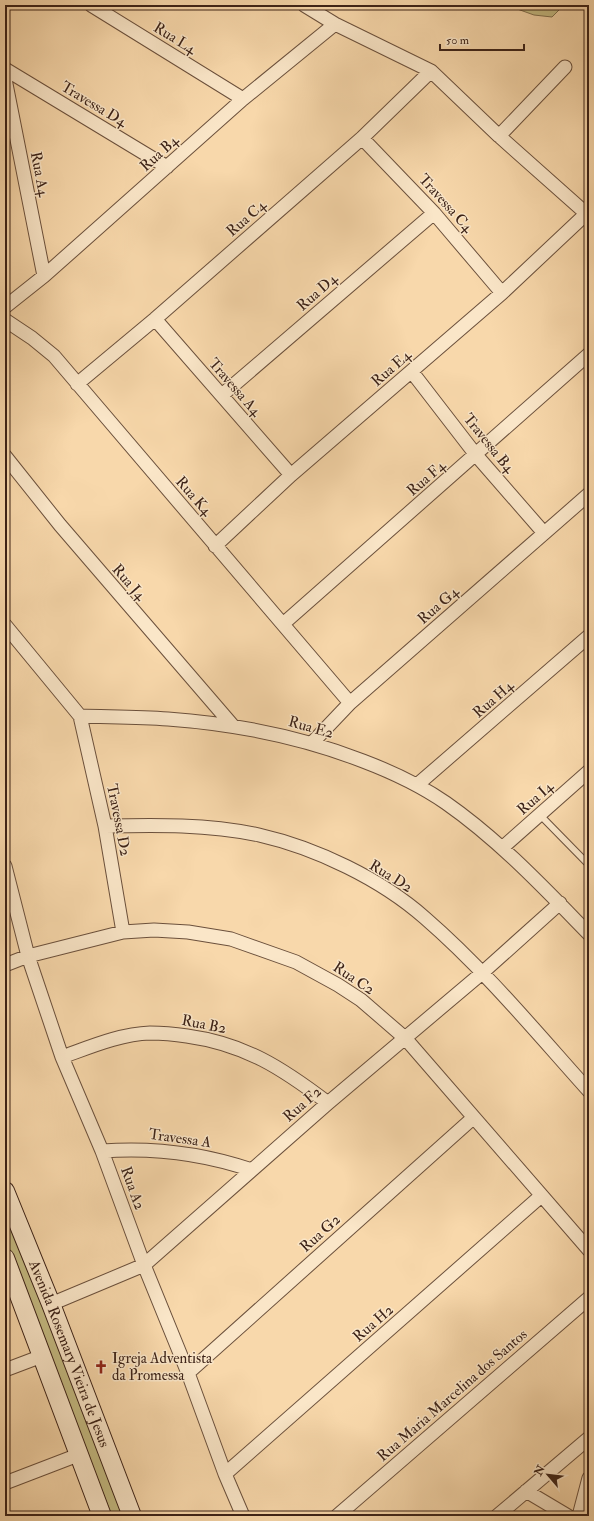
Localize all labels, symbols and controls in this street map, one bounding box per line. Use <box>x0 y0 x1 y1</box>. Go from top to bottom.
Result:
street label: Rua L4 <box>150 18 200 59</box>
scale bar <box>440 26 524 52</box>
text: 50 m <box>446 33 470 48</box>
street label: Travessa D4 <box>57 77 131 132</box>
street label: Rua B4 <box>136 130 183 176</box>
street label: Rua A4 <box>26 150 53 199</box>
street label: Travessa C4 <box>414 170 477 237</box>
street label: Rua C4 <box>222 195 271 241</box>
street label: Rua D4 <box>293 269 342 315</box>
street label: Rua E4 <box>368 345 416 391</box>
street label: Travessa A4 <box>204 354 266 421</box>
street label: Travessa B4 <box>459 410 519 478</box>
street label: Rua F4 <box>403 456 450 500</box>
street label: Rua K4 <box>171 473 217 521</box>
street label: Rua J4 <box>107 560 150 606</box>
street label: Rua G4 <box>414 582 463 628</box>
street label: Rua H4 <box>469 676 518 722</box>
street label: Rua E2 <box>286 712 336 743</box>
street label: Rua I4 <box>513 777 558 819</box>
street label: Travessa D2 <box>102 782 135 858</box>
street label: Rua D2 <box>366 856 416 897</box>
street label: Rua C2 <box>329 958 379 999</box>
street label: Rua B2 <box>180 1011 228 1038</box>
street label: Rua F2 <box>279 1082 326 1126</box>
street label: Travessa A <box>148 1125 213 1152</box>
street label: Rua A2 <box>116 1164 149 1213</box>
street label: Rua G2 <box>296 1210 345 1256</box>
street label: Avenida Rosemary Vieira de Jesus <box>24 1256 114 1450</box>
street label: Rua H2 <box>349 1300 398 1346</box>
street label: Rua Maria Marcelina dos Santos <box>373 1325 531 1466</box>
place label: Igreja Adventista da Promessa <box>112 1349 213 1385</box>
church icon: Igreja Adventista da Promessa <box>93 1359 109 1375</box>
north arrow <box>528 1455 568 1495</box>
text: N <box>531 1462 548 1479</box>

